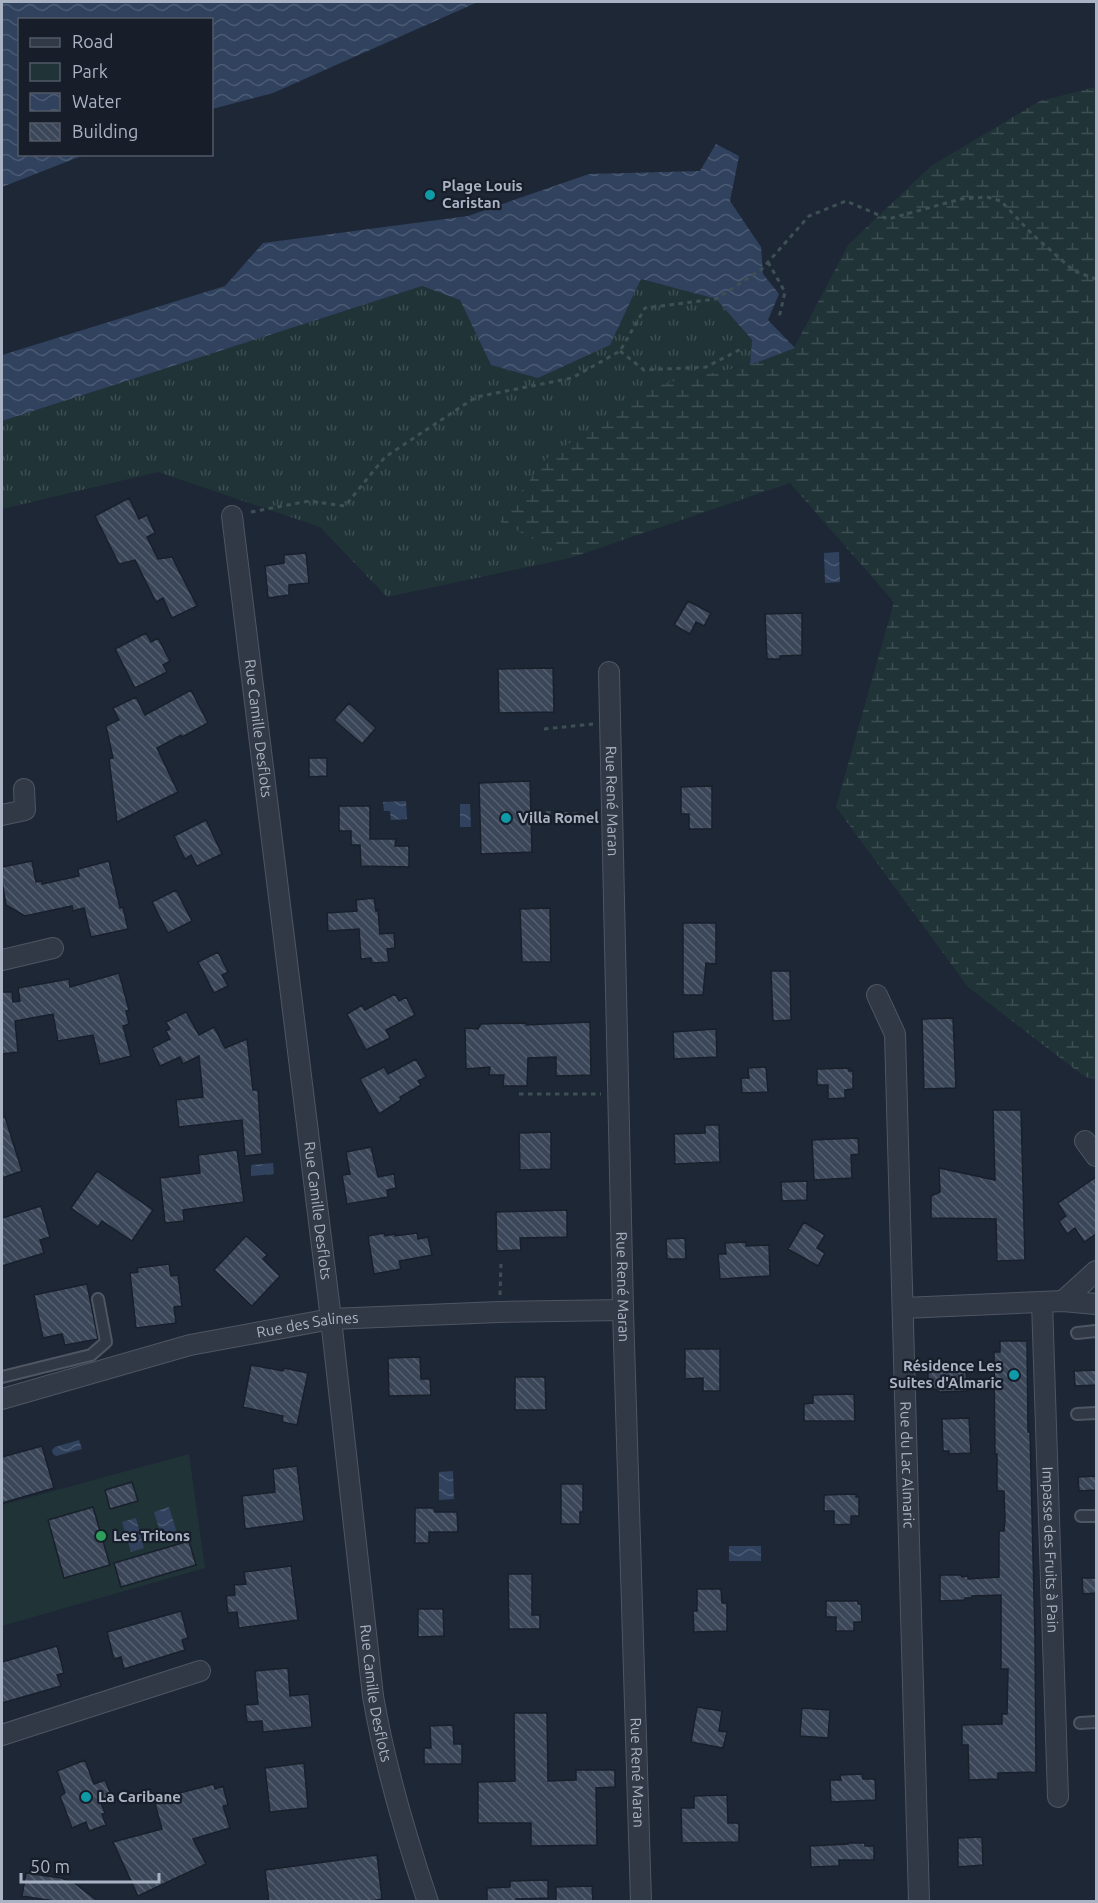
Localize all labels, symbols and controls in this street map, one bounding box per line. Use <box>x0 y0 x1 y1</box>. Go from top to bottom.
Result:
legend <box>18 18 213 156</box>
text: Road <box>72 31 114 51</box>
text: Park <box>72 61 108 81</box>
text: Water <box>72 91 122 111</box>
text: Building <box>72 121 138 141</box>
place label: Plage Louis Caristan <box>442 177 523 211</box>
marker: Plage Louis Caristan <box>423 188 437 202</box>
street label: Rue Camille Desflots <box>242 658 276 798</box>
street label: Rue René Maran <box>603 746 622 856</box>
place label: Villa Romel <box>518 809 599 826</box>
marker: Villa Romel <box>499 811 513 825</box>
street label: Rue Camille Desflots <box>301 1141 335 1281</box>
street label: Rue René Maran <box>613 1232 633 1342</box>
street label: Rue des Salines <box>255 1309 359 1341</box>
place label: Résidence Les Suites d'Almaric <box>889 1357 1002 1391</box>
marker: Résidence Les Suites d'Almaric <box>1007 1368 1021 1382</box>
street label: Rue du Lac Almaric <box>897 1401 918 1529</box>
street label: Impasse des Fruits à Pain <box>1039 1466 1062 1633</box>
place label: Les Tritons <box>113 1527 190 1544</box>
marker: Les Tritons <box>94 1529 108 1543</box>
street label: Rue Camille Desflots <box>357 1624 395 1764</box>
street label: Rue René Maran <box>627 1717 648 1828</box>
place label: La Caribane <box>98 1788 181 1805</box>
marker: La Caribane <box>79 1790 93 1804</box>
scale bar <box>21 1846 159 1884</box>
text: 50 m <box>30 1856 70 1876</box>

